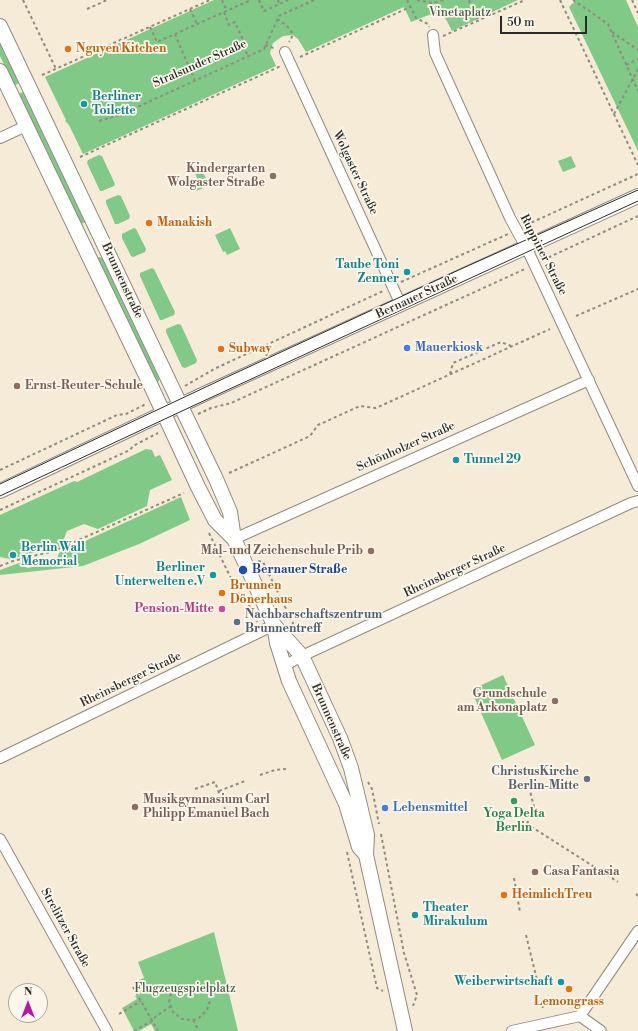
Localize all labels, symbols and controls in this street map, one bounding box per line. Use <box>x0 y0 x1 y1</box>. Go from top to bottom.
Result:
park label: Vinetaplatz <box>429 6 491 20</box>
scale bar <box>502 8 589 34</box>
text: 50 m <box>507 15 535 30</box>
street label: Stralsunder Straße <box>151 37 249 91</box>
place label: Nguyen Kitchen <box>76 42 166 56</box>
marker: Nguyen Kitchen <box>63 44 73 54</box>
place label: Berliner Toilette <box>92 90 141 118</box>
marker: Berliner Toilette <box>79 99 89 109</box>
street label: Wolgaster Straße <box>329 129 381 217</box>
place label: Kindergarten Wolgaster Straße <box>167 162 265 190</box>
marker: Kindergarten Wolgaster Straße <box>268 171 278 181</box>
street label: Ruppiner Straße <box>516 212 570 298</box>
place label: Manakish <box>157 216 212 230</box>
marker: Manakish <box>144 218 154 228</box>
street label: Brunnenstraße <box>98 241 146 321</box>
place label: Taube Toni Zenner <box>336 258 399 286</box>
marker: Taube Toni Zenner <box>402 267 412 277</box>
street label: Bernauer Straße <box>374 272 460 322</box>
place label: Mauerkiosk <box>415 341 483 355</box>
place label: Subway <box>229 342 272 356</box>
marker: Mauerkiosk <box>402 343 412 353</box>
marker: Subway <box>216 344 226 354</box>
place label: Ernst-Reuter-Schule <box>25 379 143 393</box>
marker: Ernst-Reuter-Schule <box>12 381 22 391</box>
street label: Schönholzer Straße <box>355 419 457 475</box>
place label: Tunnel 29 <box>464 453 521 467</box>
marker: Tunnel 29 <box>451 455 461 465</box>
place label: Berlin Wall Memorial <box>21 541 85 569</box>
street label: Rheinsberger Straße <box>402 541 508 601</box>
place label: Mal- und Zeichenschule Prib <box>201 544 363 558</box>
marker: Mal- und Zeichenschule Prib <box>366 546 376 556</box>
marker: Berlin Wall Memorial <box>8 550 18 560</box>
place label: Berliner Unterwelten e.V <box>115 561 205 589</box>
place label: Bernauer Straße <box>252 563 347 577</box>
marker: Bernauer Straße <box>237 564 249 576</box>
marker: Berliner Unterwelten e.V <box>208 570 218 580</box>
place label: Brunnen Dönerhaus <box>230 579 293 607</box>
marker: Brunnen Dönerhaus <box>217 588 227 598</box>
place label: Pension-Mitte <box>134 602 214 616</box>
marker: Pension-Mitte <box>217 604 227 614</box>
place label: Nachbarschaftszentrum Brunnentreff <box>245 608 382 636</box>
marker: Nachbarschaftszentrum Brunnentreff <box>232 617 242 627</box>
street label: Rheinsberger Straße <box>78 649 184 711</box>
street label: Brunnenstraße <box>308 682 354 762</box>
place label: Grundschule am Arkonaplatz <box>457 687 547 715</box>
marker: Grundschule am Arkonaplatz <box>550 696 560 706</box>
place label: ChristusKirche Berlin-Mitte <box>491 765 579 793</box>
marker: ChristusKirche Berlin-Mitte <box>582 774 592 784</box>
place label: Musikgymnasium Carl Philipp Emanuel Bach <box>143 793 270 821</box>
marker: Yoga Delta Berlin <box>509 796 519 806</box>
place label: Lebensmittel <box>393 801 468 815</box>
marker: Musikgymnasium Carl Philipp Emanuel Bach <box>130 802 140 812</box>
marker: Lebensmittel <box>380 803 390 813</box>
place label: Yoga Delta Berlin <box>483 807 545 835</box>
place label: Casa Fantasia <box>543 865 619 879</box>
marker: Casa Fantasia <box>530 867 540 877</box>
street label: Strelitzer Straße <box>37 886 93 970</box>
place label: HeimlichTreu <box>512 888 592 902</box>
marker: HeimlichTreu <box>499 890 509 900</box>
place label: Theater Mirakulum <box>423 901 488 929</box>
marker: Theater Mirakulum <box>410 910 420 920</box>
place label: Weiberwirtschaft <box>454 975 553 989</box>
marker: Weiberwirtschaft <box>556 977 566 987</box>
park label: Flugzeugspielplatz <box>134 982 236 996</box>
north arrow <box>8 983 48 1023</box>
marker: Lemongrass <box>564 984 574 994</box>
text: N <box>24 985 32 999</box>
place label: Lemongrass <box>534 995 604 1009</box>

